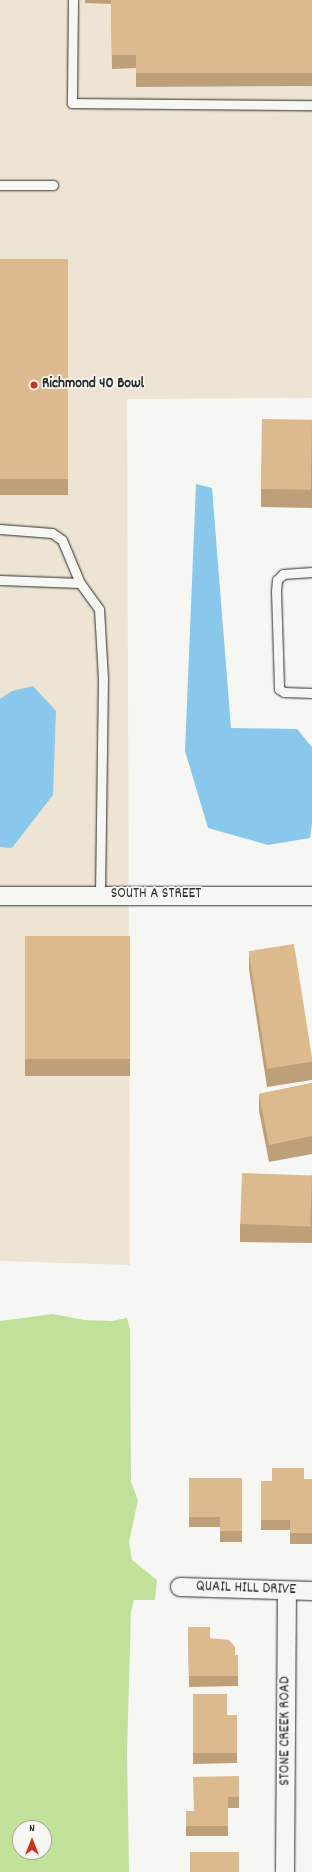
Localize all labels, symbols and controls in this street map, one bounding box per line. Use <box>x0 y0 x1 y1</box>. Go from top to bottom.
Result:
place label: Richmond 40 Bowl <box>42 376 144 394</box>
marker: Richmond 40 Bowl <box>29 380 39 390</box>
street label: SOUTH A STREET <box>111 886 201 904</box>
street label: QUAIL HILL DRIVE <box>196 1578 296 1600</box>
street label: STONE CREEK ROAD <box>277 1676 295 1786</box>
north arrow <box>12 1820 52 1860</box>
text: N <box>29 1821 35 1837</box>

